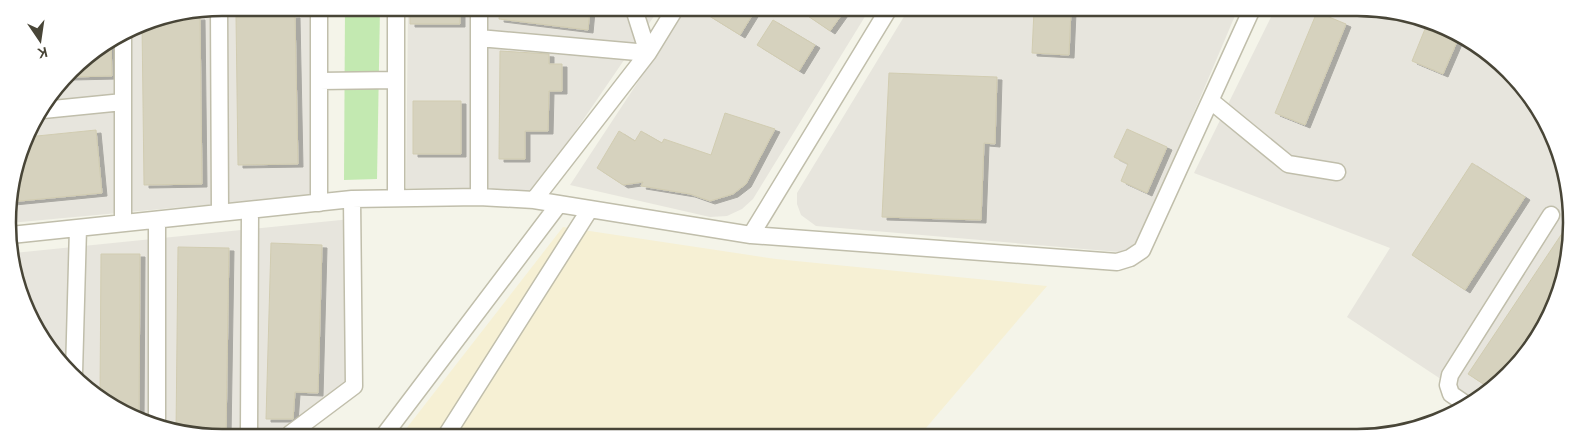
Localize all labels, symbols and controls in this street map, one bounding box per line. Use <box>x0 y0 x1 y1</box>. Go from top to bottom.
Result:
north arrow <box>15 15 65 65</box>
text: K <box>36 44 49 62</box>

